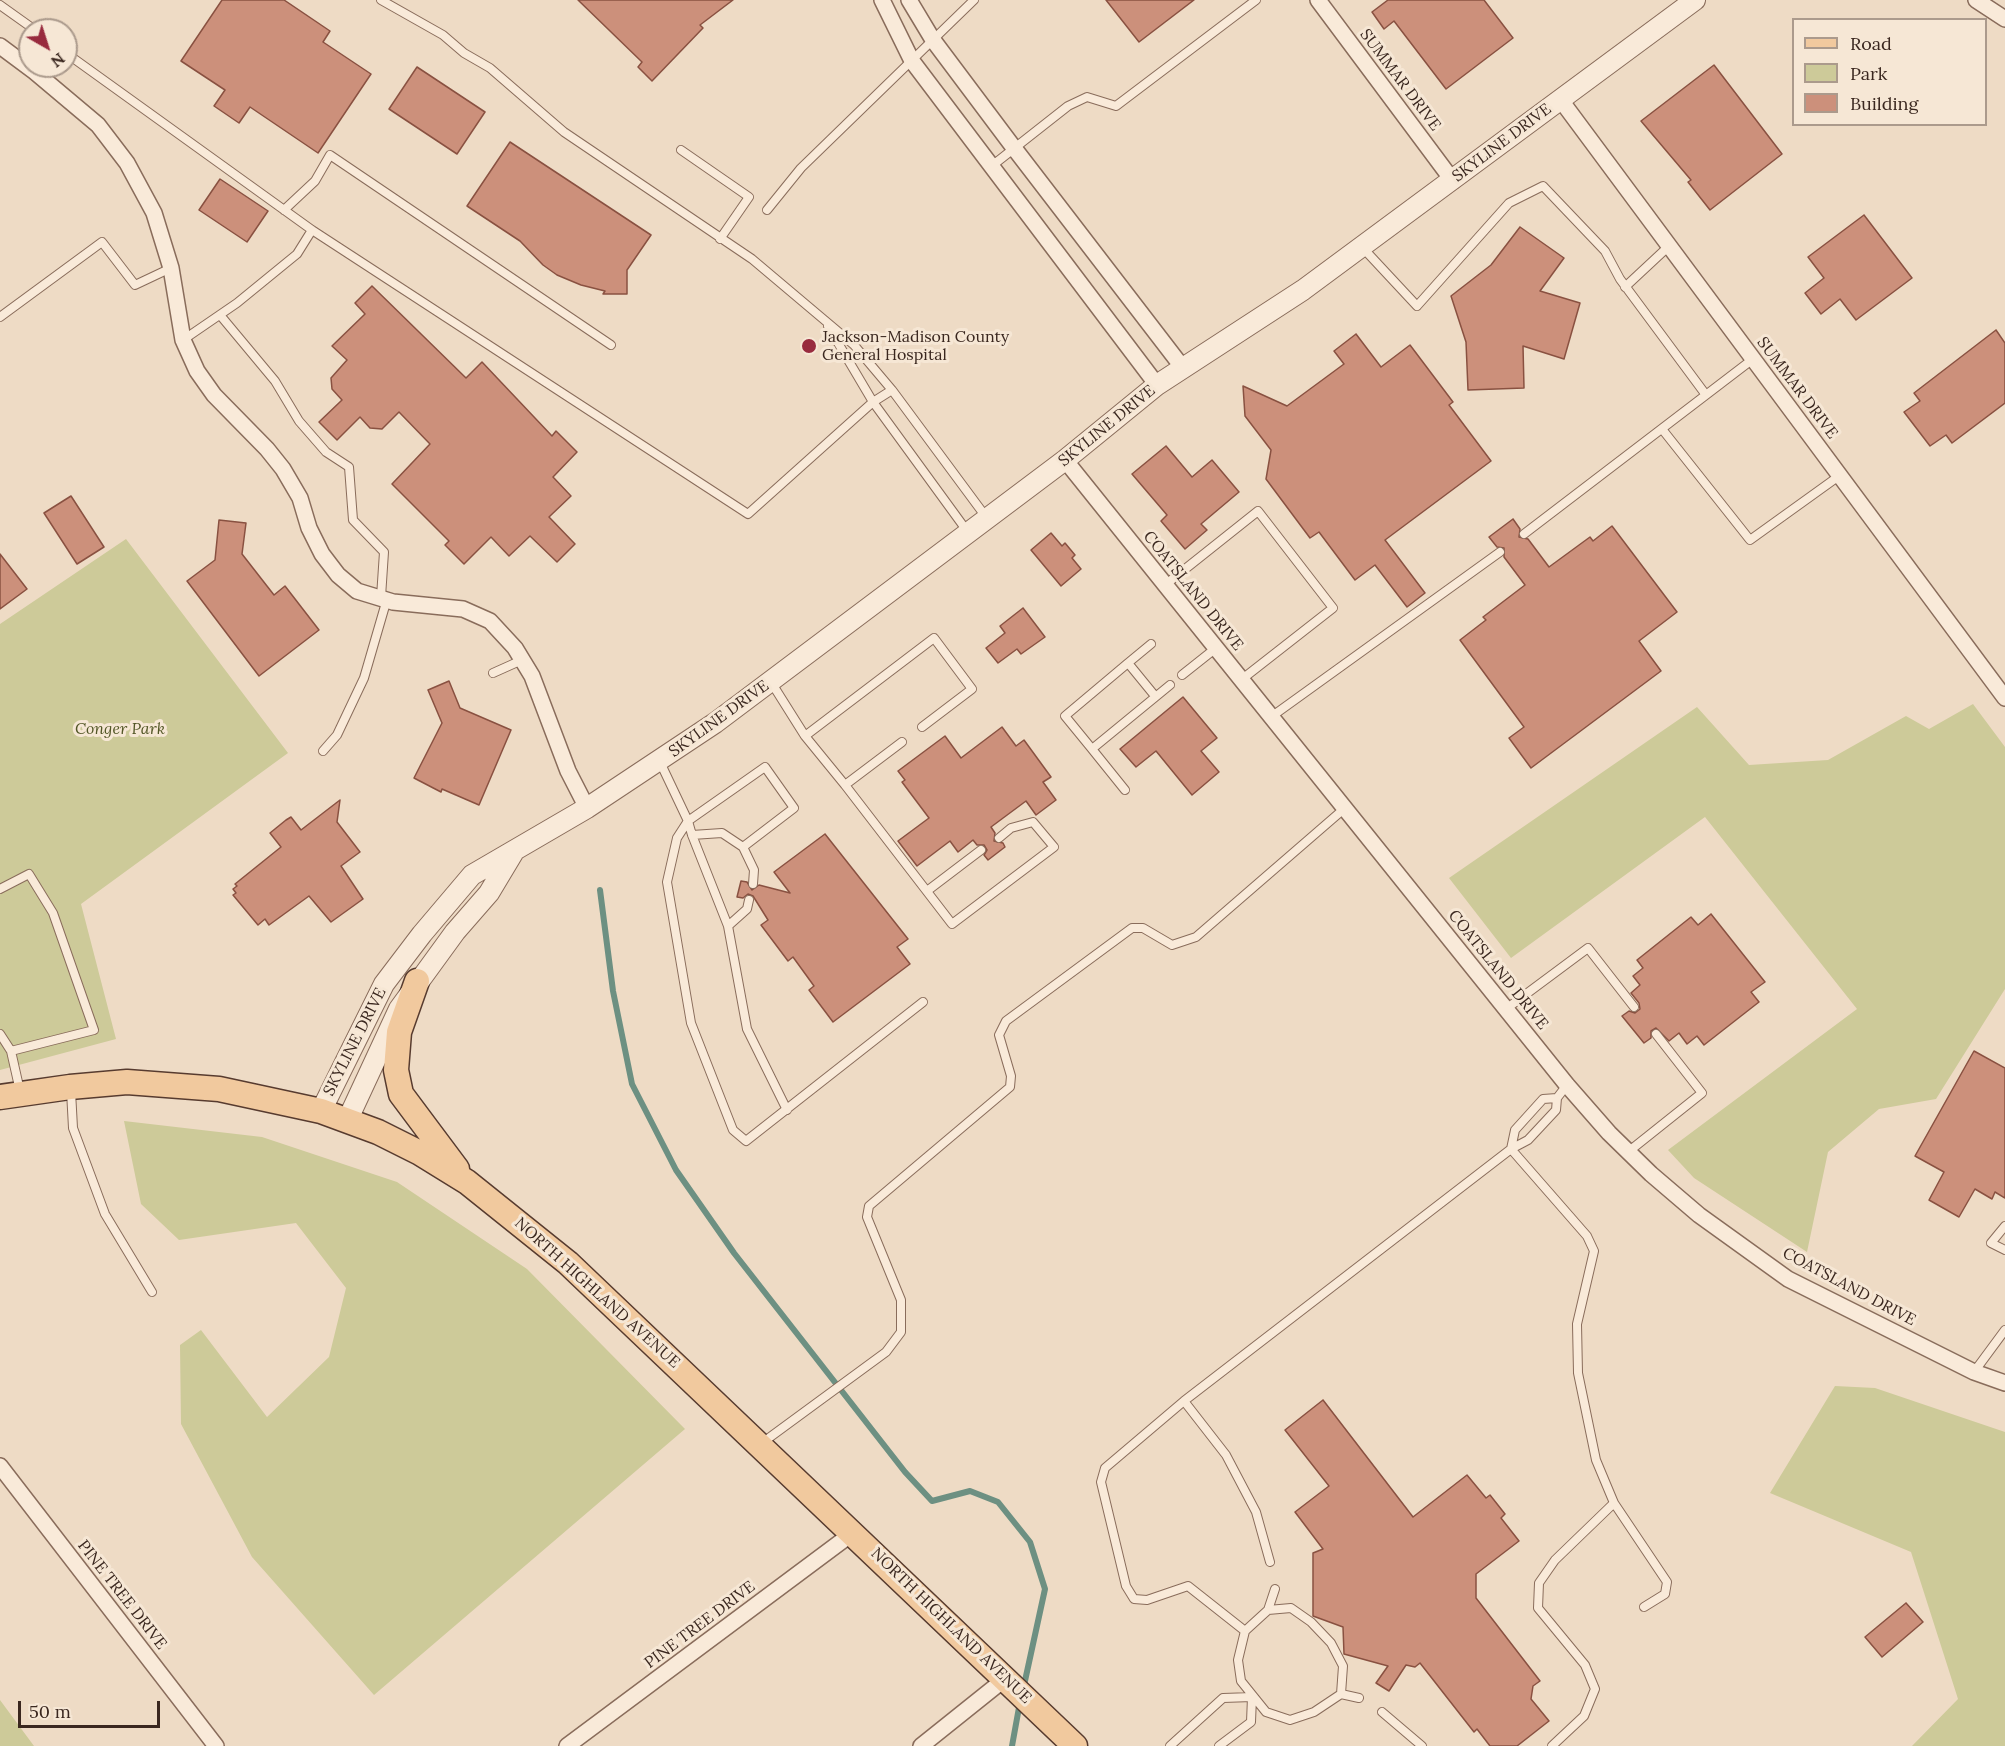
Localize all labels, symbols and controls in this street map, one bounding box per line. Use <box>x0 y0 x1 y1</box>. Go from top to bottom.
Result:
north arrow <box>18 18 78 78</box>
legend <box>1792 18 1987 126</box>
street label: SUMMAR DRIVE <box>1356 25 1444 135</box>
text: Road <box>1850 32 1892 55</box>
text: N <box>47 49 69 72</box>
text: Park <box>1850 62 1887 85</box>
text: Building <box>1850 92 1918 115</box>
street label: SKYLINE DRIVE <box>1449 100 1555 186</box>
place label: Jackson-Madison County General Hospital <box>822 327 1009 365</box>
street label: SUMMAR DRIVE <box>1753 333 1841 443</box>
marker: Jackson-Madison County General Hospital <box>800 337 818 355</box>
street label: SKYLINE DRIVE <box>1055 381 1159 471</box>
street label: COATSLAND DRIVE <box>1139 527 1247 655</box>
street label: SKYLINE DRIVE <box>665 676 773 762</box>
park label: Conger Park <box>75 719 165 739</box>
street label: COATSLAND DRIVE <box>1444 906 1552 1034</box>
street label: SKYLINE DRIVE <box>320 985 390 1099</box>
street label: NORTH HIGHLAND AVENUE <box>510 1214 684 1372</box>
street label: COATSLAND DRIVE <box>1779 1244 1919 1330</box>
street label: PINE TREE DRIVE <box>73 1537 171 1653</box>
street label: NORTH HIGHLAND AVENUE <box>867 1544 1035 1708</box>
street label: PINE TREE DRIVE <box>641 1577 759 1673</box>
scale bar <box>21 1689 164 1727</box>
text: 50 m <box>29 1700 71 1723</box>

